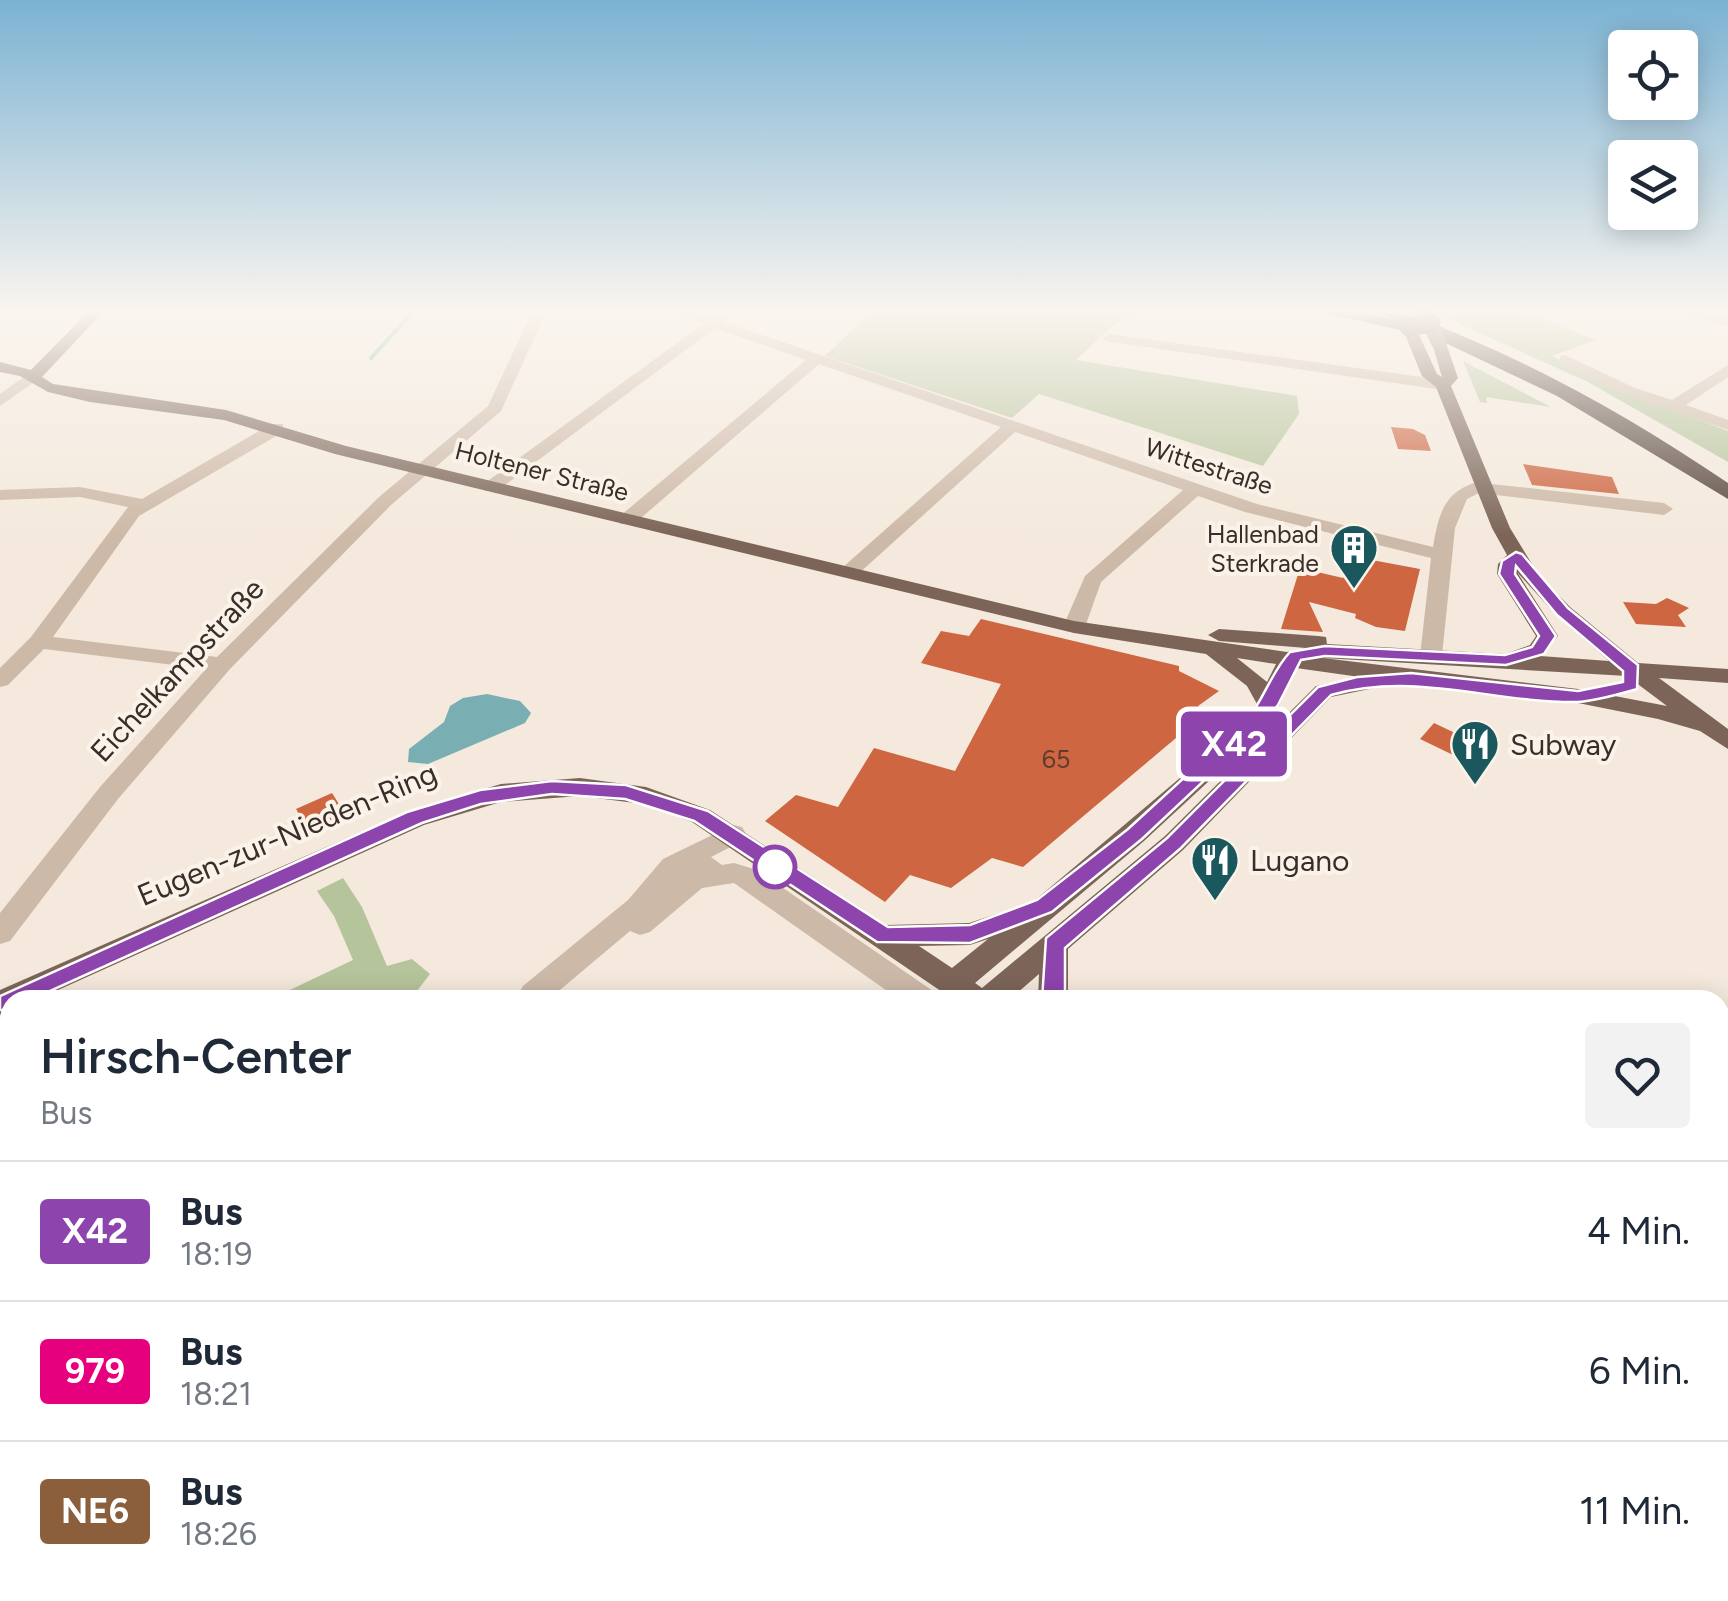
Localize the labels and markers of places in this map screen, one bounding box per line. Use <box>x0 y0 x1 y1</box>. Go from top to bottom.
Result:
place label: Hallenbad Sterkrade <box>1207 519 1319 578</box>
building icon: Hallenbad Sterkrade <box>1328 522 1380 590</box>
restaurant icon: Subway <box>1449 718 1501 786</box>
place label: Subway <box>1510 726 1617 763</box>
restaurant icon: Lugano <box>1189 834 1241 902</box>
place label: Lugano <box>1250 842 1349 879</box>
unlabelled marker <box>754 846 796 888</box>

